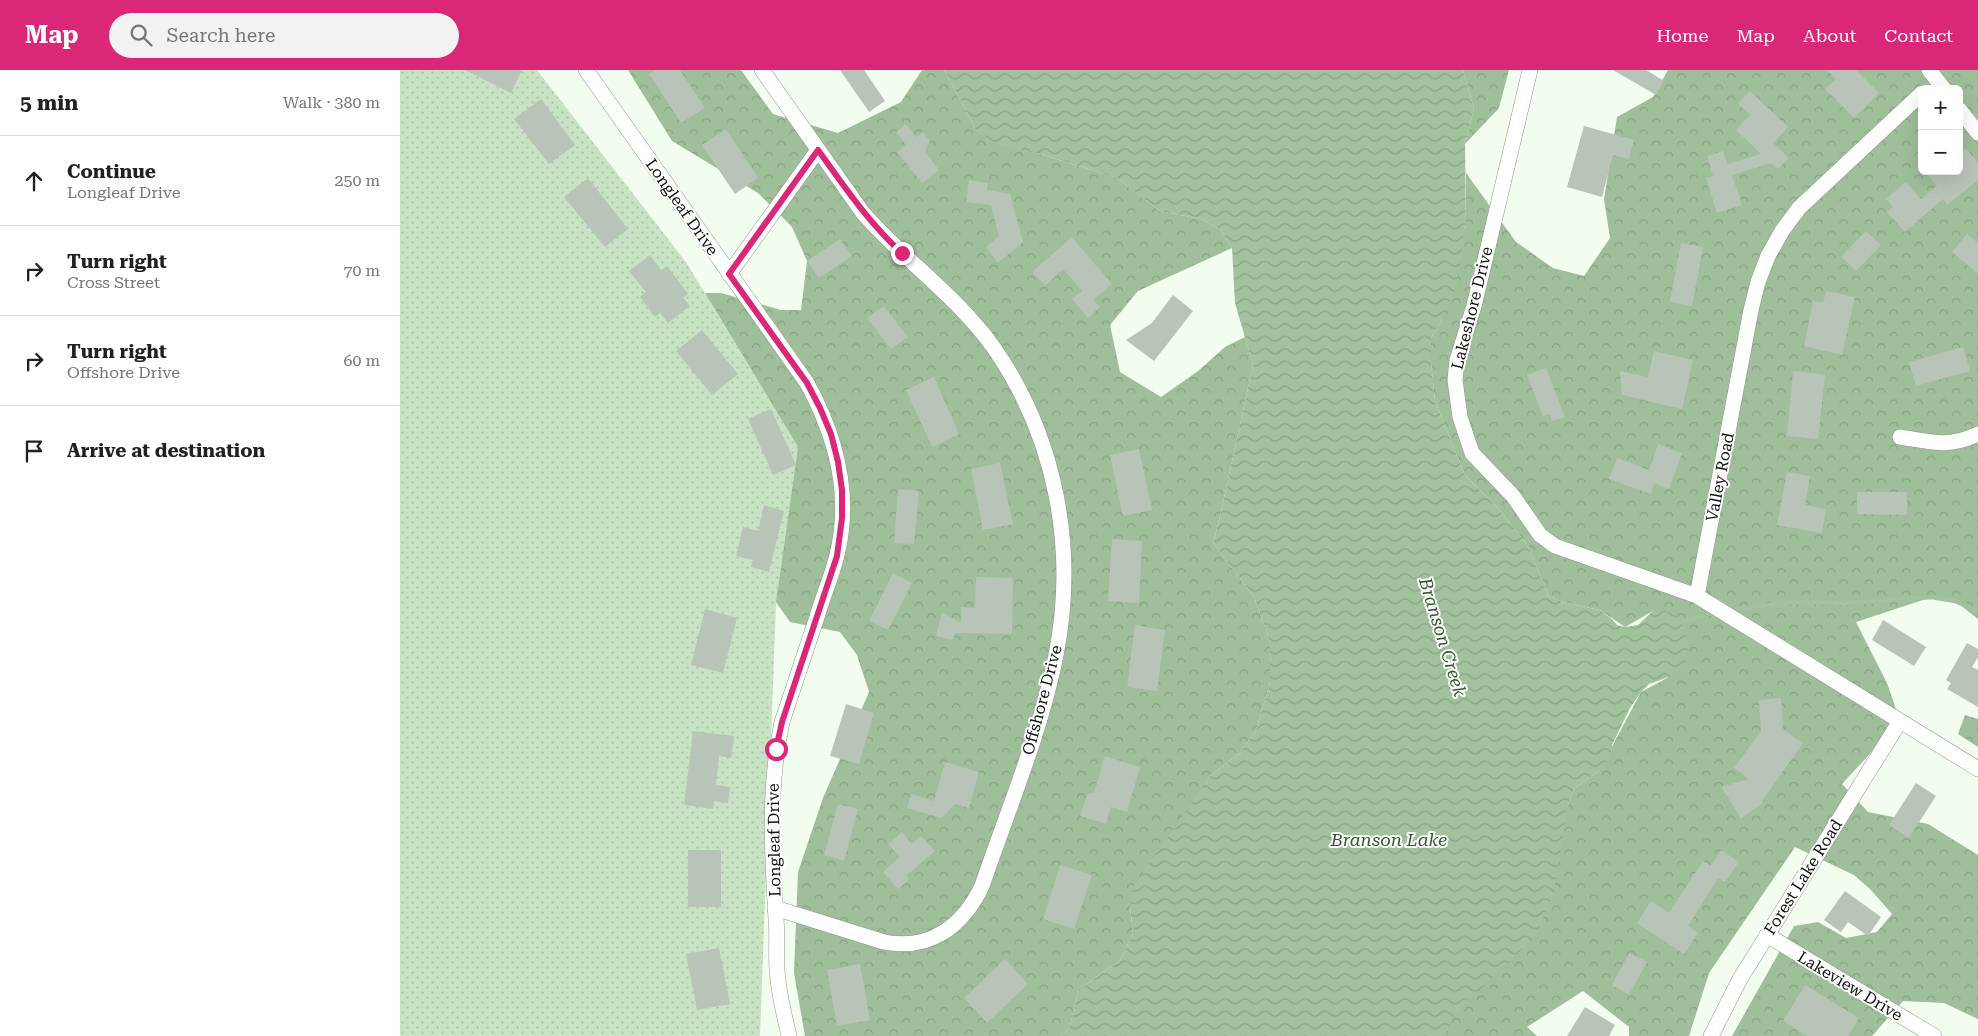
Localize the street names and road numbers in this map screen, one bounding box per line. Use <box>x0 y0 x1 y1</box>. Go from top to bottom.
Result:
street label: Longleaf Drive <box>642 155 722 259</box>
street label: Lakeshore Drive <box>1448 244 1497 371</box>
street label: Valley Road <box>1702 431 1738 523</box>
street label: Offshore Drive <box>1018 643 1066 757</box>
street label: Longleaf Drive <box>764 783 784 897</box>
street label: Forest Lake Road <box>1760 816 1846 938</box>
street label: Lakeview Drive <box>1794 947 1906 1025</box>

